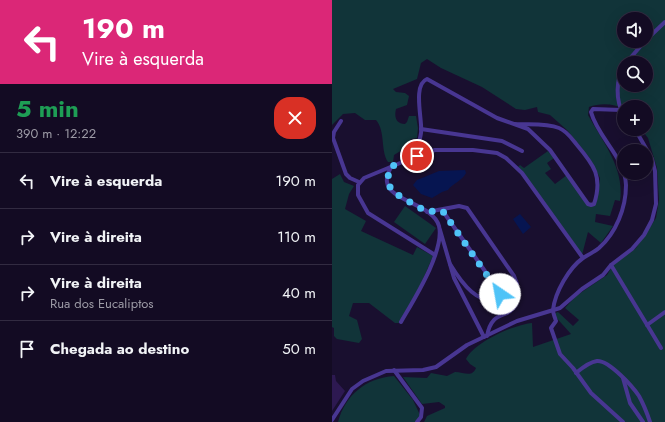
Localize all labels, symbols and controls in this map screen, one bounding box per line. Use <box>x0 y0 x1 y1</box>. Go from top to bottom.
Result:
text: 190 m <box>82 8 165 49</box>
map controls <box>617 12 653 180</box>
button: sound <box>617 12 653 48</box>
icon: left <box>16 16 68 68</box>
text: Vire à esquerda <box>82 46 204 72</box>
button: search <box>617 56 653 92</box>
text: 5 min <box>16 91 79 126</box>
button: close <box>274 97 316 139</box>
button: + <box>617 100 653 136</box>
text: 390 m · 12:22 <box>16 124 96 143</box>
pin <box>400 139 434 173</box>
button: − <box>617 144 653 180</box>
icon: arrive <box>406 145 428 167</box>
icon: left <box>16 170 38 192</box>
text: Vire à esquerda <box>50 170 162 192</box>
text: 190 m <box>275 170 316 192</box>
icon: right <box>16 226 38 248</box>
text: Vire à direita <box>50 226 142 248</box>
text: 110 m <box>277 226 316 248</box>
text: Vire à direita <box>50 272 142 294</box>
position arrow <box>479 273 521 315</box>
icon: right <box>16 282 38 304</box>
text: 40 m <box>282 282 316 304</box>
text: Rua dos Eucaliptos <box>50 294 154 313</box>
icon: arrive <box>16 338 38 360</box>
text: Chegada ao destino <box>50 338 189 360</box>
text: 50 m <box>282 338 316 360</box>

